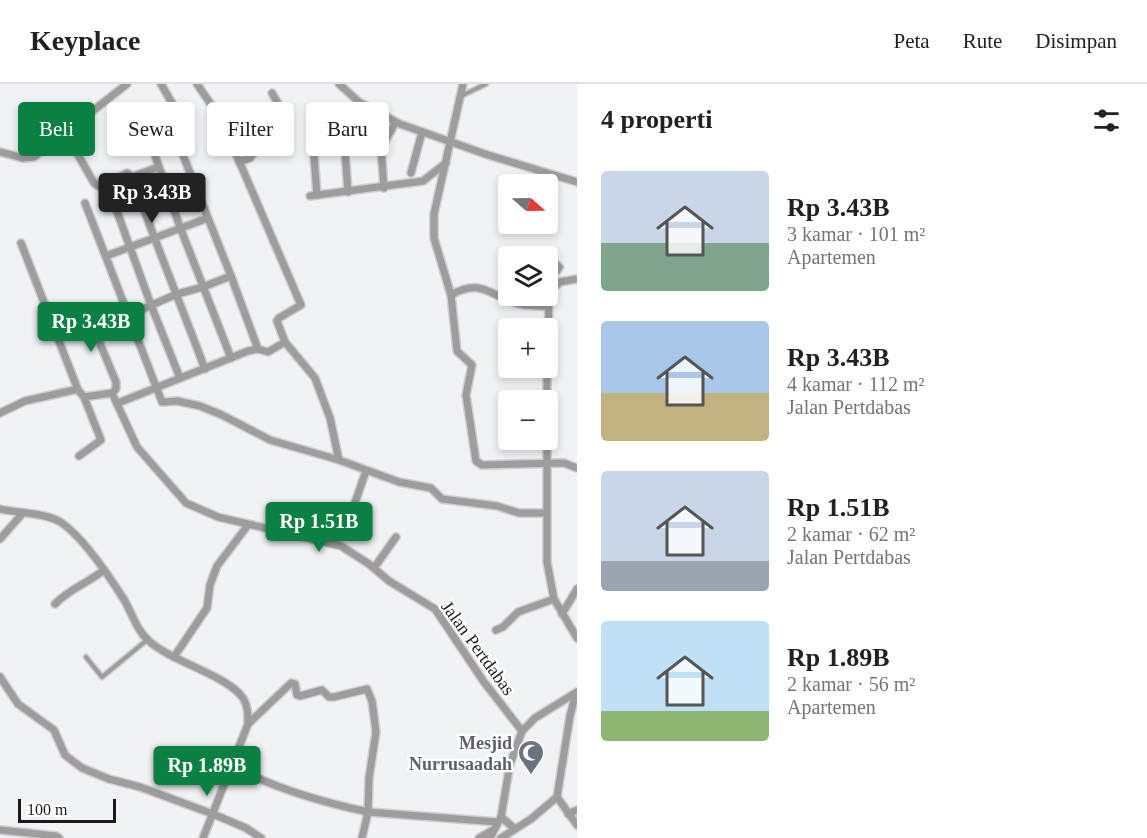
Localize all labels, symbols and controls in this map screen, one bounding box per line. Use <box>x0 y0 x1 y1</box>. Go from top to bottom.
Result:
text: Keyplace <box>30 25 140 56</box>
text: Peta <box>894 29 930 53</box>
text: Rute <box>963 29 1002 53</box>
text: Disimpan <box>1035 29 1117 53</box>
chip: Beli <box>18 102 95 156</box>
chip: Sewa <box>107 102 195 156</box>
chip: Filter <box>207 102 294 156</box>
chip: Baru <box>306 102 389 156</box>
icon: filters <box>1090 104 1123 137</box>
text: 4 properti <box>601 105 712 134</box>
pin: Rp 3.43B <box>90 173 214 224</box>
north arrow <box>498 174 558 234</box>
map controls <box>498 174 558 450</box>
text: Rp 3.43B <box>113 181 191 203</box>
text: Rp 3.43B <box>787 193 890 222</box>
icon: home <box>649 195 721 267</box>
text: 3 kamar · 101 m² <box>787 223 925 245</box>
button: layers <box>498 246 558 306</box>
text: Apartemen <box>787 246 876 268</box>
pin: Rp 3.43B <box>29 302 153 353</box>
text: Rp 3.43B <box>52 310 130 332</box>
button: + <box>498 318 558 378</box>
text: Rp 3.43B <box>787 343 890 372</box>
icon: home <box>649 345 721 417</box>
text: 4 kamar · 112 m² <box>787 373 924 395</box>
button: − <box>498 390 558 450</box>
text: Jalan Pertdabas <box>787 396 911 418</box>
text: Rp 1.51B <box>787 493 890 522</box>
icon: home <box>649 495 721 567</box>
pin: Rp 1.51B <box>257 502 381 553</box>
text: Rp 1.51B <box>280 510 358 532</box>
text: 2 kamar · 62 m² <box>787 523 915 545</box>
text: Jalan Pertdabas <box>787 546 911 568</box>
street label: Jalan Pertdabas <box>437 597 519 699</box>
text: Rp 1.89B <box>787 643 890 672</box>
icon: home <box>649 645 721 717</box>
text: 2 kamar · 56 m² <box>787 673 915 695</box>
text: Apartemen <box>787 696 876 718</box>
place label: Mesjid Nurrusaadah <box>409 733 512 774</box>
mosque icon: Mesjid Nurrusaadah <box>516 738 546 776</box>
pin: Rp 1.89B <box>145 746 269 797</box>
text: Rp 1.89B <box>168 754 246 776</box>
scale bar <box>18 796 116 824</box>
text: 100 m <box>27 801 67 818</box>

